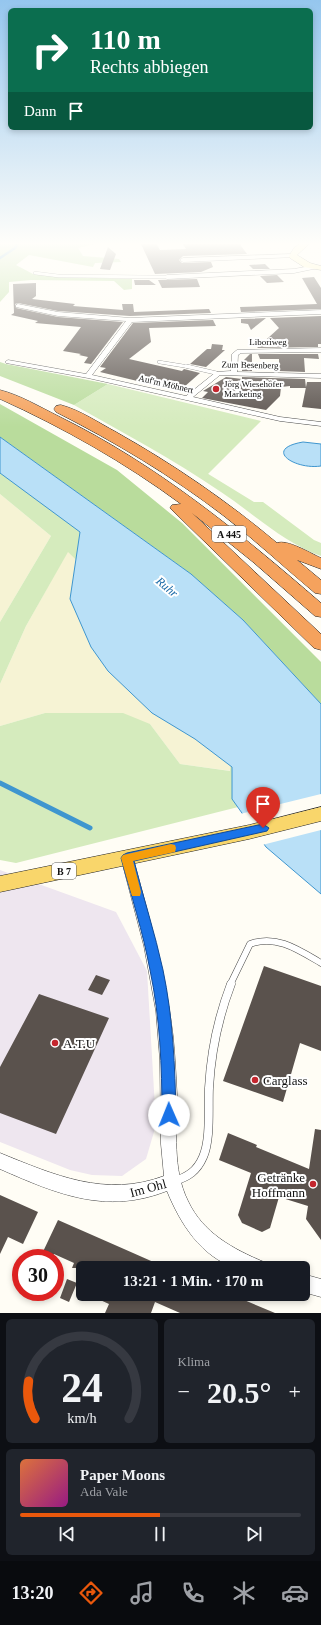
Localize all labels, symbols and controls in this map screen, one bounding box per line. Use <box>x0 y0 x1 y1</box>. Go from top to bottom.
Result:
icon: right <box>24 24 76 76</box>
text: 110 m <box>90 24 161 55</box>
text: Rechts abbiegen <box>90 57 208 77</box>
icon: arrive <box>65 100 87 122</box>
text: Dann <box>24 103 57 119</box>
street label: Liboriweg <box>249 337 287 347</box>
street label: Zum Besenberg <box>221 360 279 371</box>
street label: Auf'm Möhnert <box>138 373 195 395</box>
place label: Jörg Wiesehöfer Marketing <box>224 379 283 399</box>
marker: Jörg Wiesehöfer Marketing <box>211 384 221 394</box>
road number: A 445 <box>212 526 246 542</box>
water label: Ruhr <box>153 573 181 600</box>
pin <box>246 787 280 828</box>
icon: arrive <box>252 793 274 815</box>
road number: B 7 <box>52 863 76 879</box>
place label: A.T.U <box>63 1036 96 1051</box>
marker: A.T.U <box>50 1038 60 1048</box>
place label: Carglass <box>263 1073 308 1088</box>
marker: Carglass <box>250 1075 260 1085</box>
position arrow <box>148 1094 190 1136</box>
place label: Getränke Hoffmann <box>252 1170 305 1200</box>
street label: Im Ohl <box>128 1176 168 1200</box>
marker: Getränke Hoffmann <box>308 1179 318 1189</box>
speed limit sign: 30 <box>12 1249 64 1301</box>
text: 13:21 · 1 Min. · 170 m <box>123 1273 263 1289</box>
text: Klima <box>178 1354 210 1369</box>
text: 24 <box>61 1365 103 1411</box>
text: 20.5° <box>207 1376 272 1409</box>
text: − <box>178 1379 190 1404</box>
text: + <box>289 1379 301 1404</box>
text: km/h <box>67 1410 96 1426</box>
text: Paper Moons <box>80 1467 165 1483</box>
text: Ada Vale <box>80 1484 128 1499</box>
icon: previous <box>56 1523 78 1545</box>
icon: pause <box>149 1523 171 1545</box>
icon: next <box>243 1523 265 1545</box>
icon: directions <box>77 1579 105 1607</box>
icon: music <box>128 1579 156 1607</box>
icon: phone <box>179 1579 207 1607</box>
icon: climate <box>230 1579 258 1607</box>
icon: car <box>281 1579 309 1607</box>
text: 13:20 <box>12 1583 54 1603</box>

